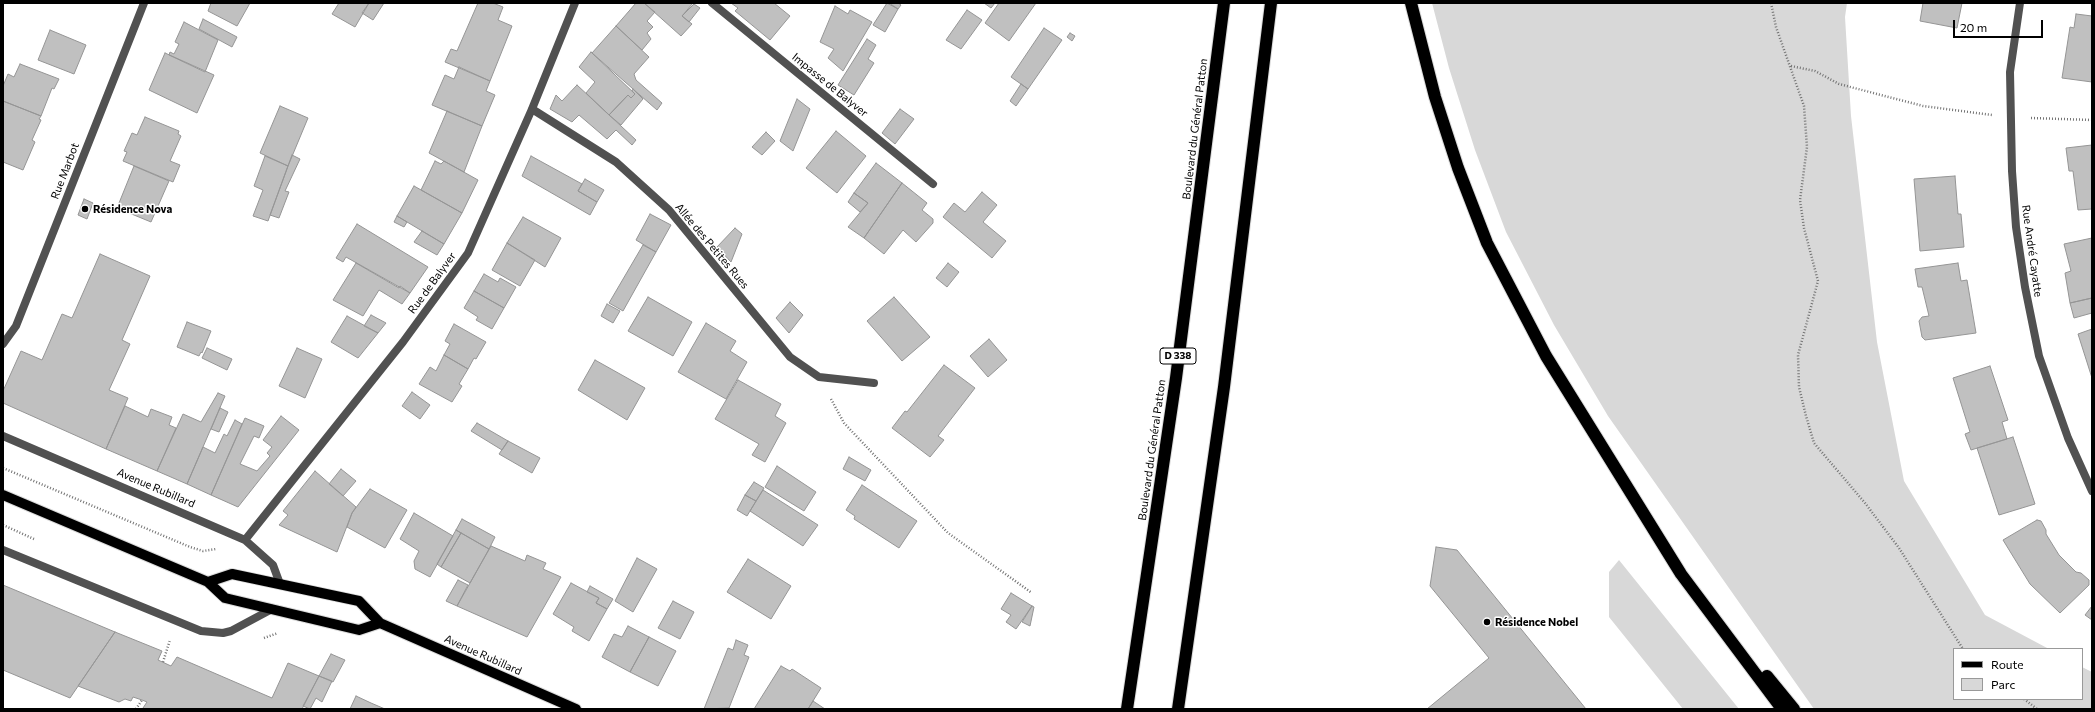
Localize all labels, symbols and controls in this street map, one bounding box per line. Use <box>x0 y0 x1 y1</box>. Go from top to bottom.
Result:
scale bar <box>1955 12 2045 38</box>
text: 20 m <box>1960 20 1987 34</box>
street label: Impasse de Balyver <box>789 50 871 120</box>
street label: Boulevard du Général Patton <box>1180 58 1210 200</box>
street label: Rue Marbot <box>48 141 82 201</box>
street label: Allée des Petites Rues <box>672 201 752 291</box>
place label: Résidence Nova <box>93 202 172 216</box>
marker: Résidence Nova <box>80 204 90 214</box>
street label: Rue André Cayatte <box>2019 204 2045 298</box>
street label: Rue de Balyver <box>405 250 459 316</box>
road number: D 338 <box>1160 348 1196 364</box>
street label: Boulevard du Général Patton <box>1136 379 1168 521</box>
street label: Avenue Rubillard <box>115 466 197 510</box>
place label: Résidence Nobel <box>1495 615 1578 629</box>
marker: Résidence Nobel <box>1482 617 1492 627</box>
street label: Avenue Rubillard <box>442 632 524 678</box>
legend <box>1953 648 2083 700</box>
text: Route <box>1991 657 2024 671</box>
text: Parc <box>1991 677 2015 691</box>

